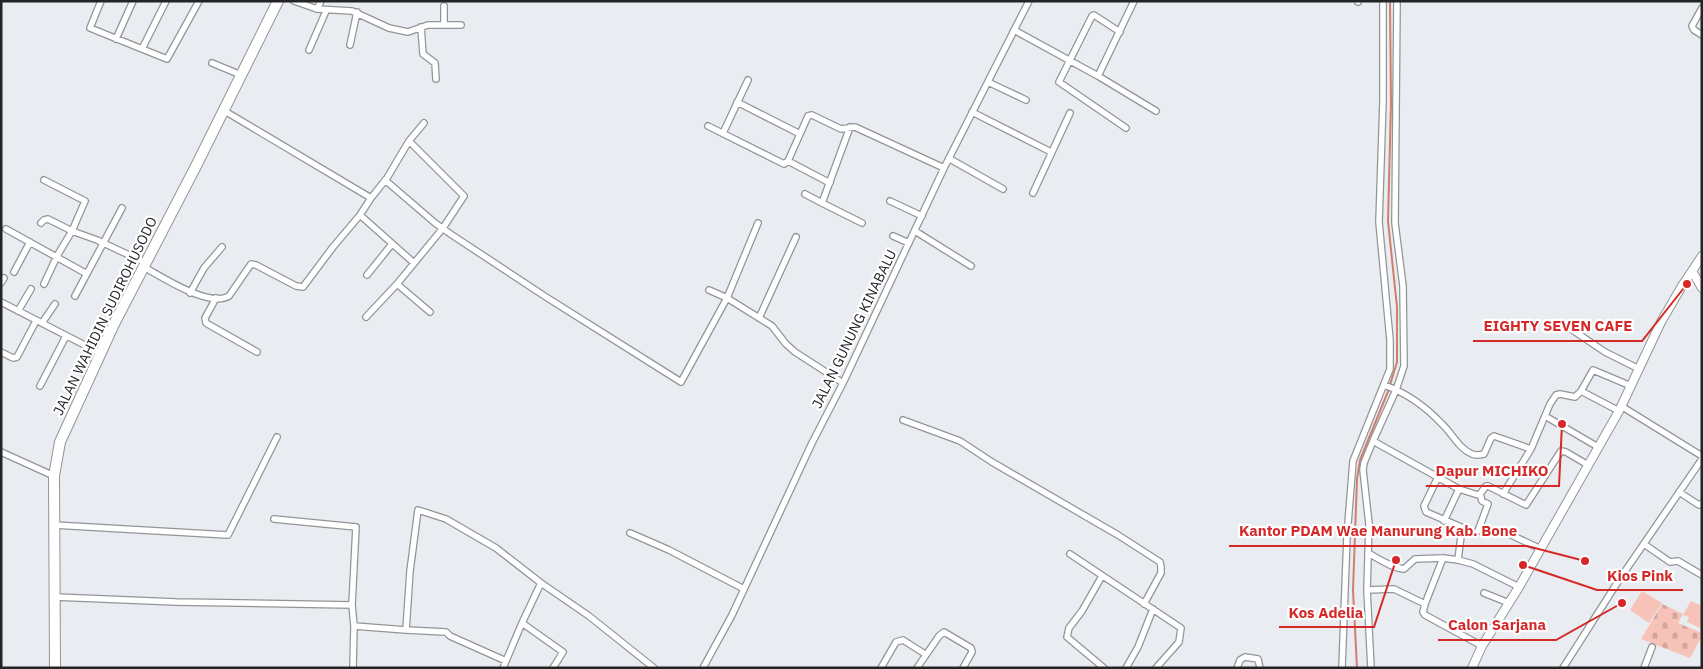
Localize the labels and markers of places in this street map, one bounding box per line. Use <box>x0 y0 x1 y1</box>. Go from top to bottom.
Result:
callout: EIGHTY SEVEN CAFE <box>1473 311 1642 341</box>
callout: Dapur MICHIKO <box>1426 456 1559 486</box>
callout: Kantor PDAM Wae Manurung Kab. Bone <box>1229 516 1527 546</box>
callout: Kios Pink <box>1597 560 1683 590</box>
callout: Kos Adelia <box>1279 597 1374 627</box>
callout: Calon Sarjana <box>1438 610 1556 640</box>

